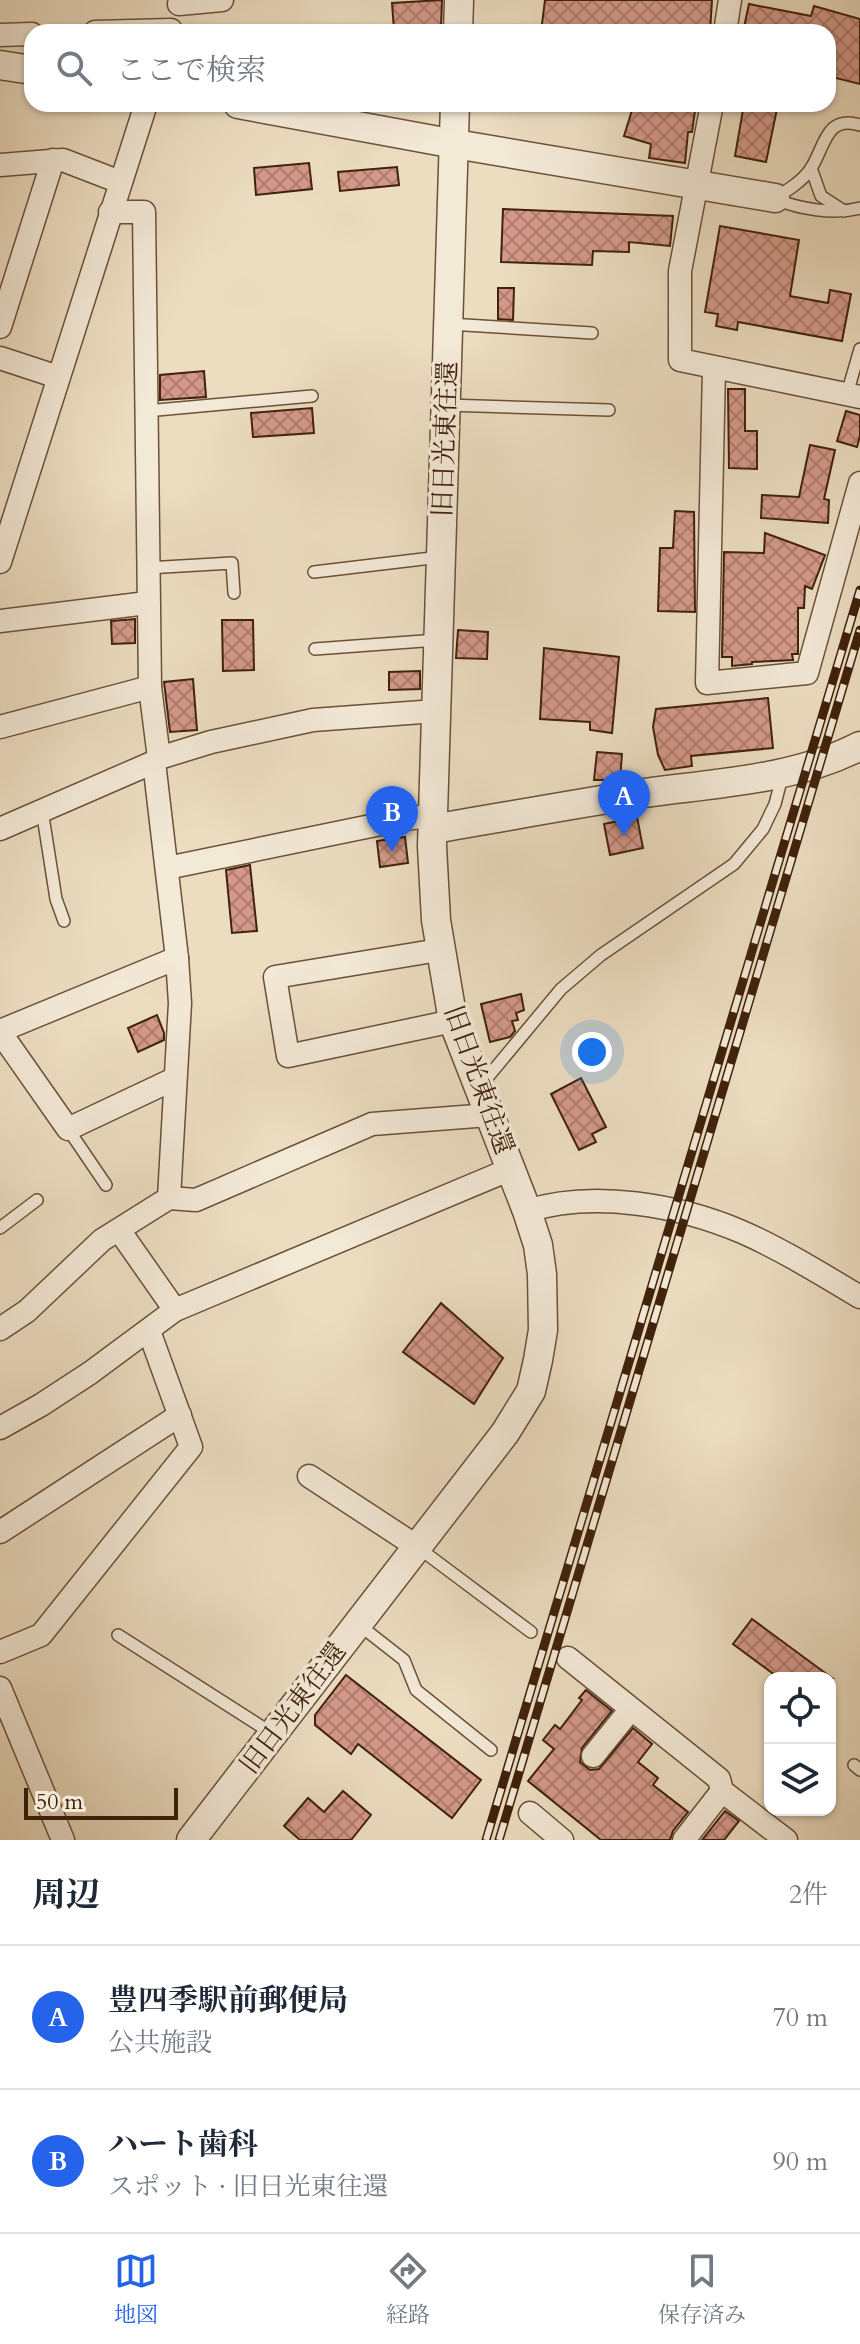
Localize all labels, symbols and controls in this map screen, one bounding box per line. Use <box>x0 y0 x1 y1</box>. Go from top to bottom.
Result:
search box <box>24 24 836 112</box>
icon: search <box>52 46 96 90</box>
text: ここで検索 <box>116 50 266 91</box>
street label: 旧日光東往還 <box>425 360 465 518</box>
pin: A <box>598 770 650 836</box>
pin: B <box>366 786 418 852</box>
street label: 旧日光東往還 <box>436 1001 522 1159</box>
your location <box>572 1032 612 1072</box>
street label: 旧日光東往還 <box>232 1635 354 1781</box>
map controls <box>764 1672 836 1816</box>
button: locate <box>764 1672 836 1744</box>
button: layers <box>764 1744 836 1816</box>
scale bar <box>24 1784 178 1820</box>
text: 50 m <box>36 1787 83 1817</box>
text: 周辺 <box>32 1872 100 1918</box>
text: 2件 <box>789 1877 828 1912</box>
text: 豊四季駅前郵便局 <box>108 1980 348 2021</box>
text: A <box>48 2000 68 2035</box>
text: 70 m <box>772 2000 828 2035</box>
text: 公共施設 <box>108 2025 212 2060</box>
text: ハート歯科 <box>108 2124 258 2165</box>
text: B <box>49 2144 67 2179</box>
text: 90 m <box>772 2144 828 2179</box>
text: スポット · 旧日光東往還 <box>108 2169 389 2204</box>
tab: 地図 <box>114 2249 158 2330</box>
tab: 経路 <box>386 2249 430 2330</box>
tab: 保存済み <box>658 2249 746 2330</box>

